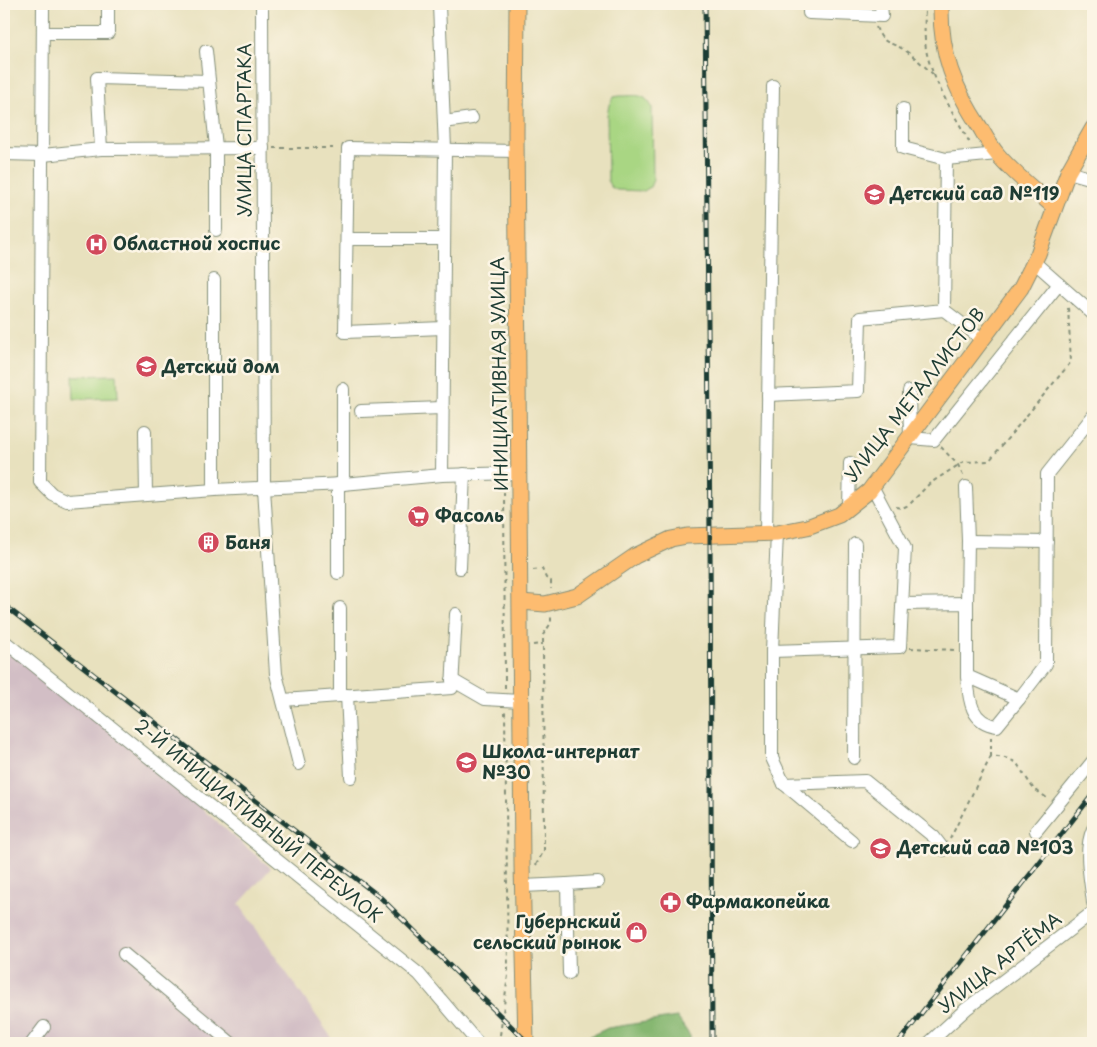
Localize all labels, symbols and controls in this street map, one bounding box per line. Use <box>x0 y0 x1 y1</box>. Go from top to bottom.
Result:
street label: УЛИЦА СПАРТАКА <box>230 43 257 217</box>
place label: Детский сад №119 <box>889 179 1060 206</box>
school or university icon: Детский сад №119 <box>862 182 886 206</box>
place label: Областной хоспис <box>113 229 281 256</box>
hospital icon: Областной хоспис <box>85 232 109 256</box>
street label: ИНИЦИАТИВНАЯ УЛИЦА <box>483 256 514 491</box>
street label: УЛИЦА МЕТАЛЛИСТОВ <box>837 301 991 487</box>
place label: Детский дом <box>161 352 280 379</box>
school or university icon: Детский дом <box>134 355 158 379</box>
place label: Фасоль <box>435 501 504 528</box>
supermarket icon: Фасоль <box>407 504 431 528</box>
place label: Баня <box>225 528 271 555</box>
building icon: Баня <box>197 531 221 555</box>
street label: 2-Й ИНИЦИАТИВНЫЙ ПЕРЕУЛОК <box>129 711 388 928</box>
place label: Школа-интернат №30 <box>482 737 640 785</box>
school or university icon: Школа-интернат №30 <box>454 750 478 774</box>
place label: Детский сад №103 <box>896 833 1073 860</box>
school or university icon: Детский сад №103 <box>869 836 893 860</box>
place label: Фармакопейка <box>686 887 830 914</box>
pharmacy icon: Фармакопейка <box>658 890 682 914</box>
street label: УЛИЦА АРТЁМА <box>932 905 1067 1019</box>
place label: Губернский сельский рынок <box>473 907 622 955</box>
shop icon: Губернский сельский рынок <box>625 920 649 944</box>

